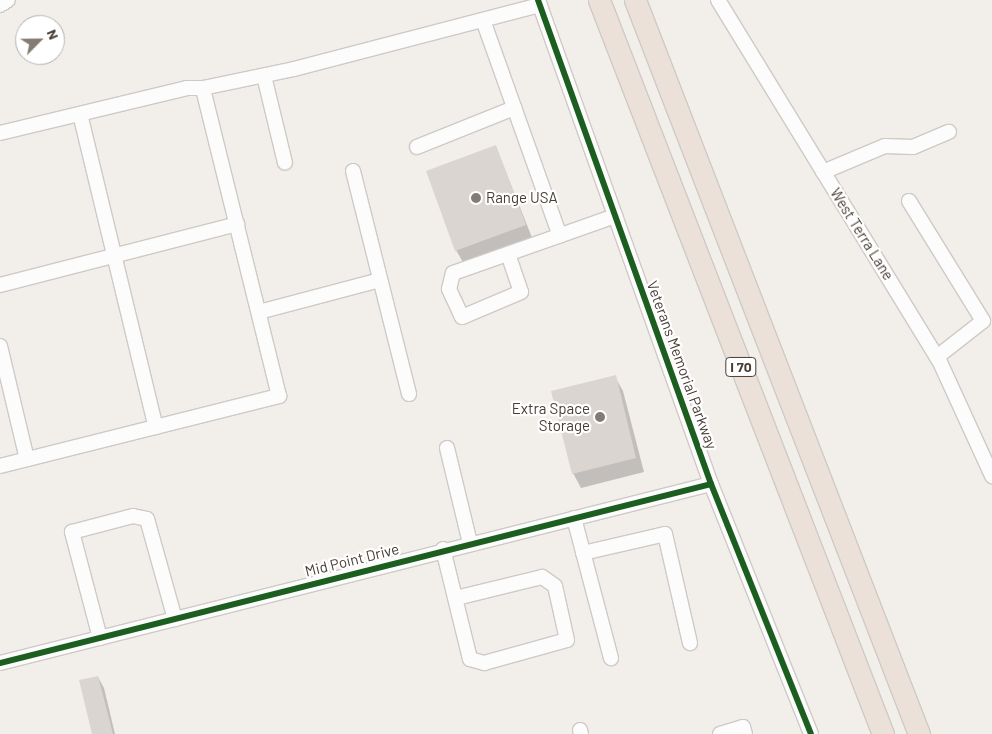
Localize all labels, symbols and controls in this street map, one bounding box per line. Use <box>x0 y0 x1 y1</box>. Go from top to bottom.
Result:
north arrow <box>15 15 65 65</box>
text: N <box>44 27 63 42</box>
street label: West Terra Lane <box>827 185 897 283</box>
place label: Range USA <box>486 189 558 207</box>
marker: Range USA <box>470 192 482 204</box>
street label: Veterans Memorial Parkway <box>643 278 721 452</box>
road number: I 70 <box>725 356 757 378</box>
place label: Extra Space Storage <box>512 399 590 434</box>
marker: Extra Space Storage <box>594 411 606 423</box>
street label: Mid Point Drive <box>303 540 401 580</box>

